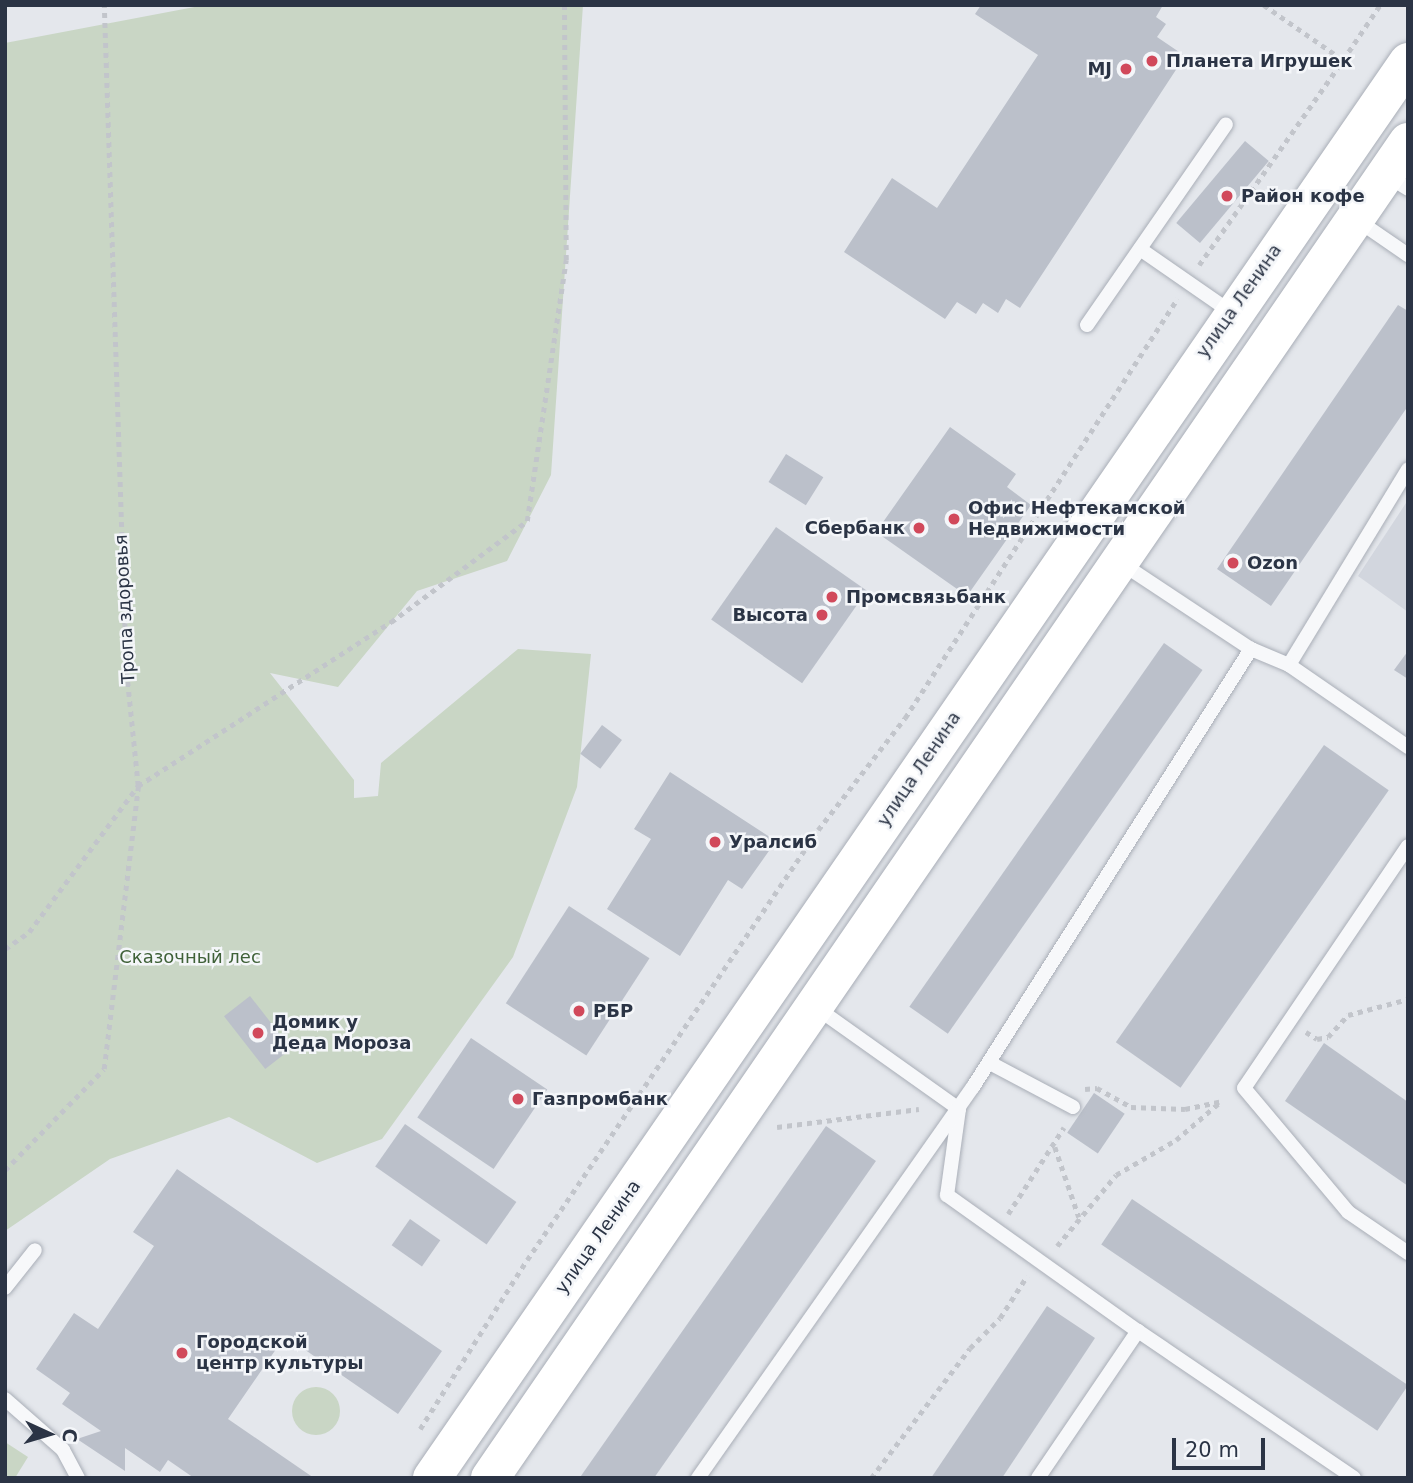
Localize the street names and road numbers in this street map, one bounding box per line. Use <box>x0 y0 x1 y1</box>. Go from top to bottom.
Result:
street label: улица Ленина <box>1192 240 1286 362</box>
street label: Тропа здоровья <box>110 534 140 684</box>
street label: улица Ленина <box>873 708 965 830</box>
street label: улица Ленина <box>551 1176 645 1298</box>

